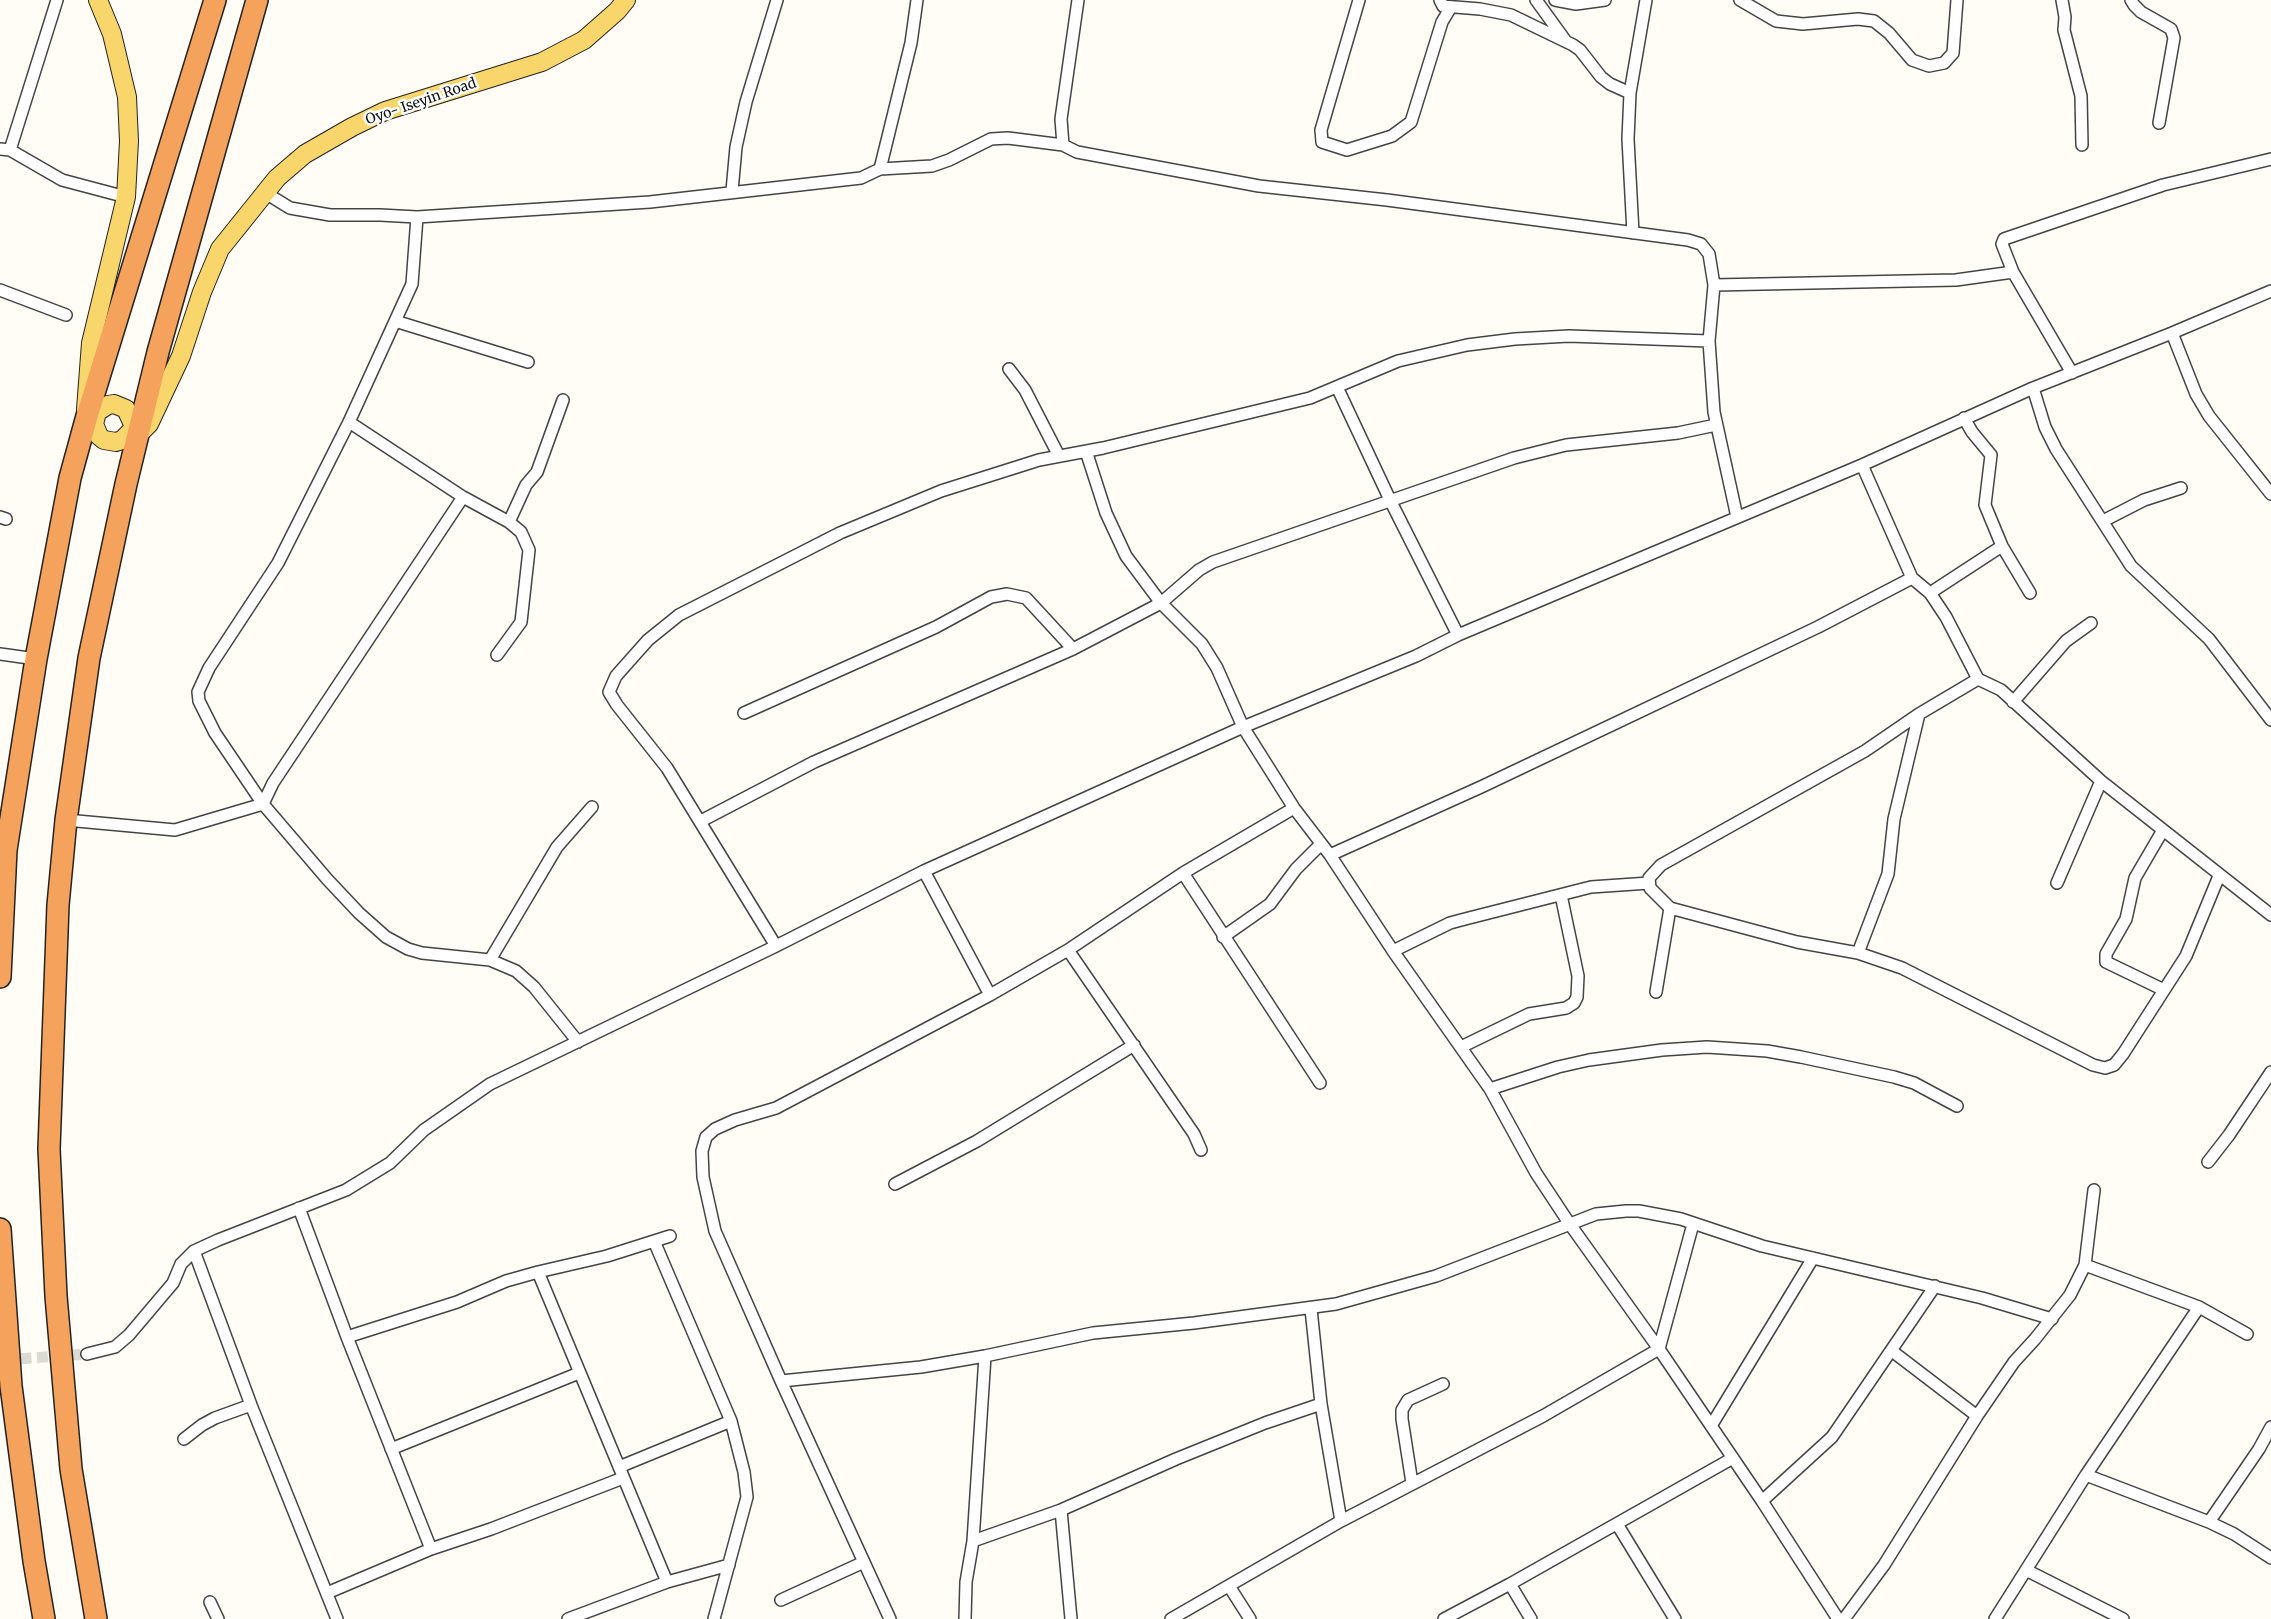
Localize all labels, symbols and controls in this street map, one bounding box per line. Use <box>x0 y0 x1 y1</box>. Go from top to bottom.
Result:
street label: Oyo- Iseyin Road <box>363 75 479 129</box>

